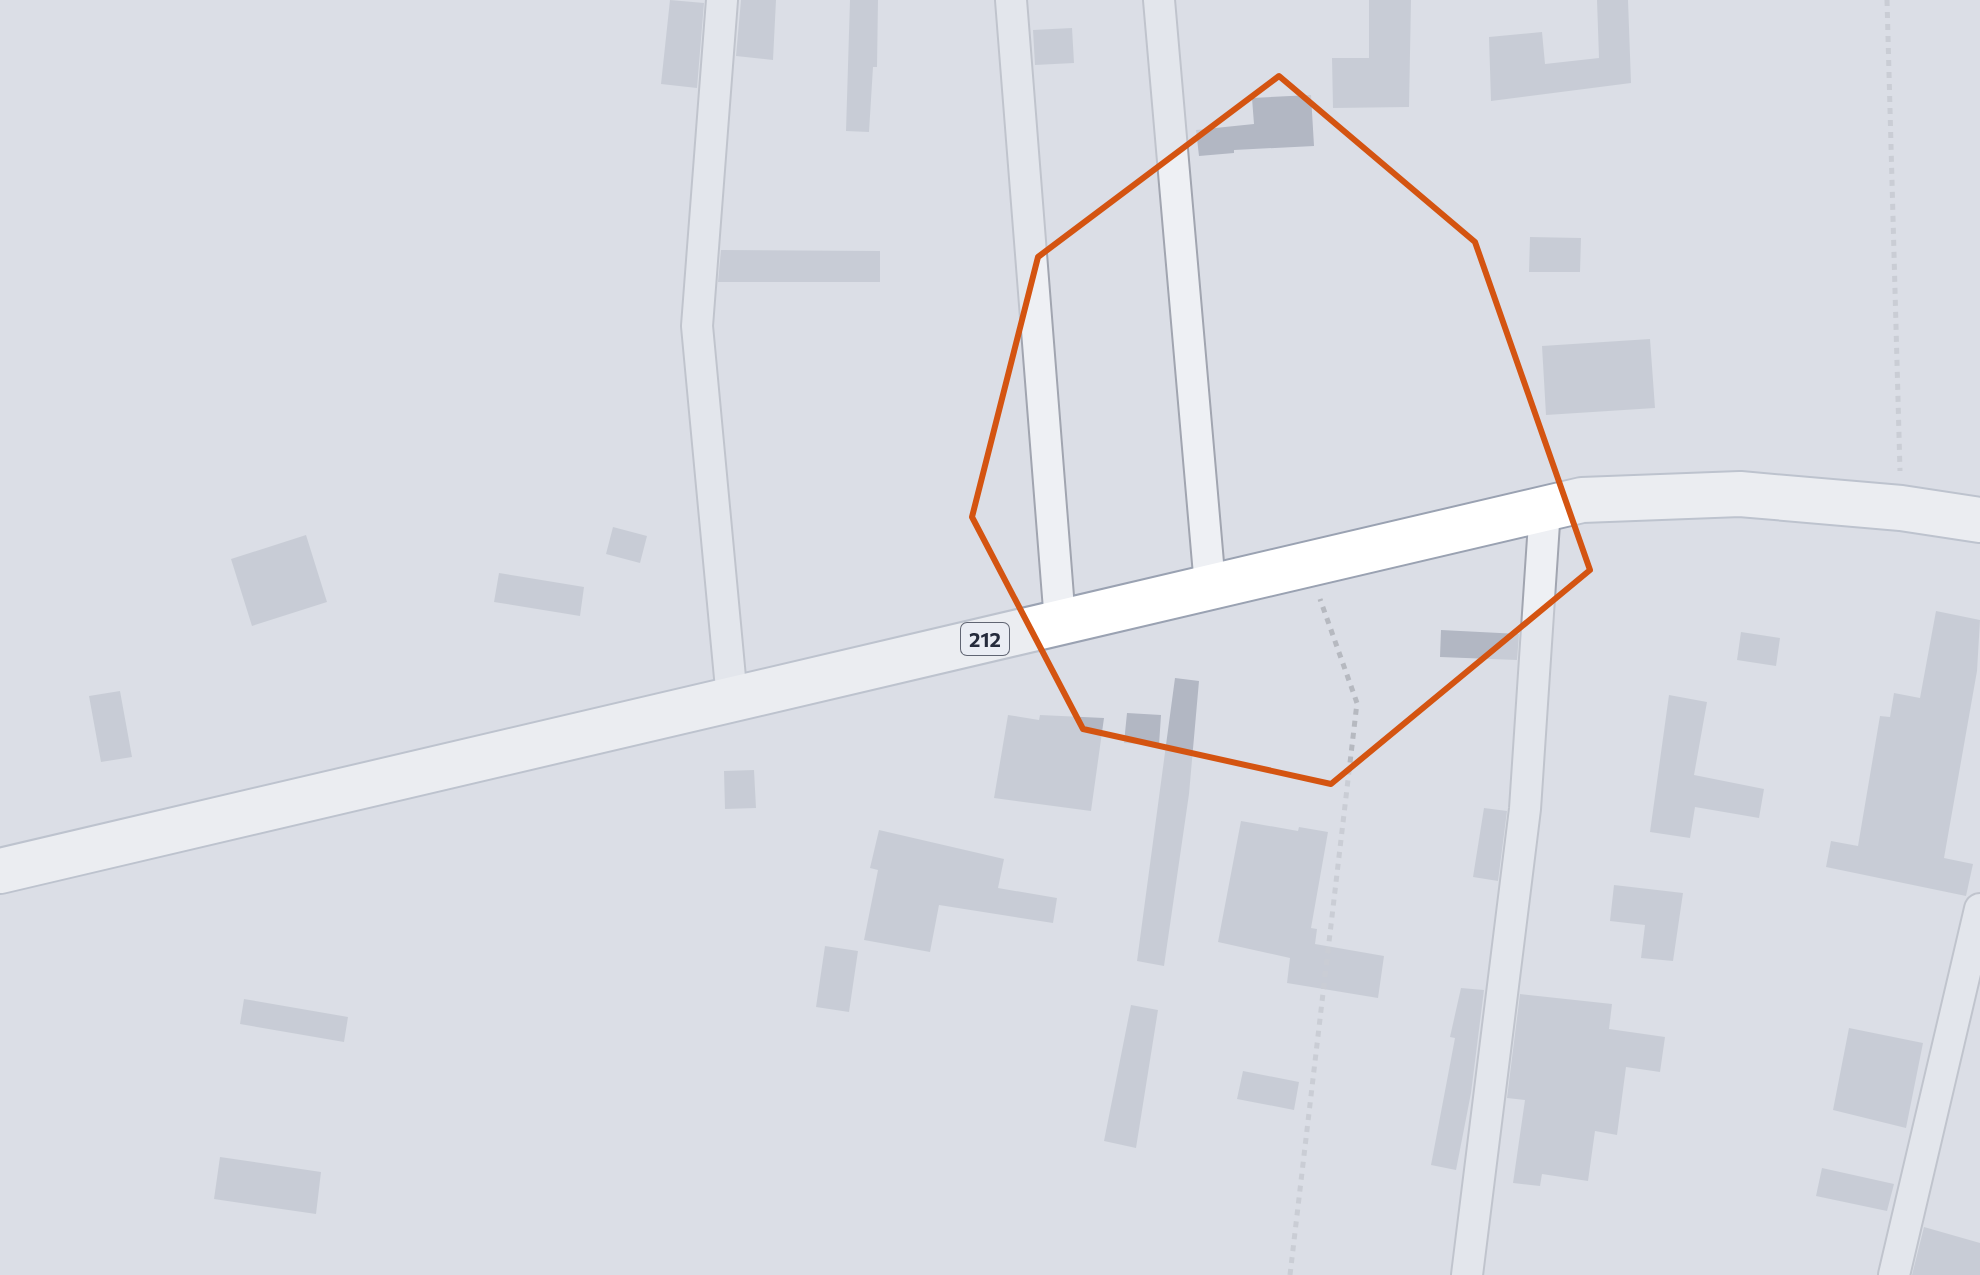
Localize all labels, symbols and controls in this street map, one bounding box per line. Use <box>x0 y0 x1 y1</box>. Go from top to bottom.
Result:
road number: 212 <box>961 623 1009 655</box>

